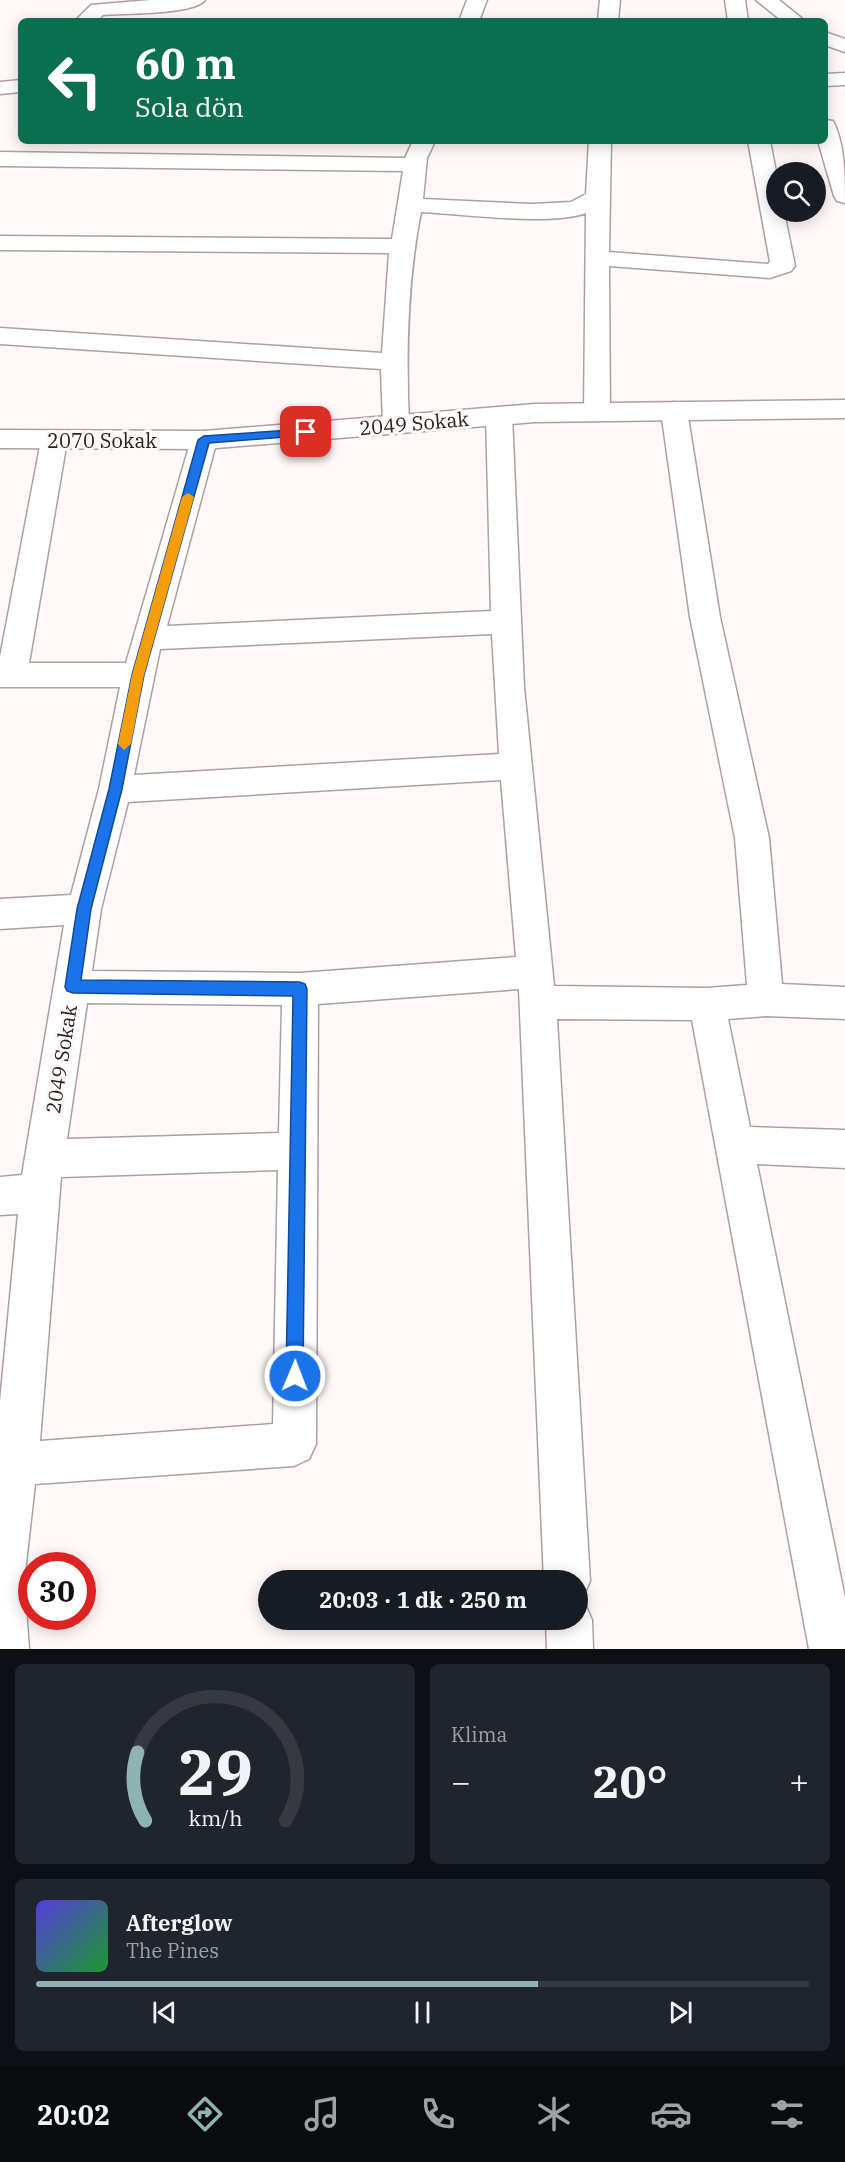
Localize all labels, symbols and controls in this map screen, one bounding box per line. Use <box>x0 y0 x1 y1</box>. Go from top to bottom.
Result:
text: 60 m <box>135 36 236 91</box>
icon: left <box>36 42 114 120</box>
text: Sola dön <box>135 89 244 124</box>
map controls <box>766 162 826 222</box>
button: search <box>766 162 826 222</box>
street label: 2049 Sokak <box>358 405 470 441</box>
pin <box>280 406 331 457</box>
icon: arrive <box>289 415 322 448</box>
street label: 2070 Sokak <box>47 427 157 454</box>
street label: 2049 Sokak <box>39 1002 83 1115</box>
position arrow <box>263 1344 327 1408</box>
speed limit sign: 30 <box>18 1552 96 1630</box>
text: 20:03 · 1 dk · 250 m <box>319 1585 527 1614</box>
text: Klima <box>451 1721 507 1748</box>
text: 29 <box>178 1731 252 1812</box>
text: 20° <box>592 1752 668 1810</box>
text: − <box>451 1760 471 1803</box>
text: + <box>789 1760 809 1803</box>
text: km/h <box>188 1804 242 1832</box>
text: Afterglow <box>126 1908 233 1937</box>
text: The Pines <box>126 1937 219 1964</box>
icon: previous <box>148 1996 181 2029</box>
icon: pause <box>406 1996 439 2029</box>
icon: next <box>664 1996 697 2029</box>
icon: directions <box>184 2093 226 2135</box>
icon: music <box>301 2093 343 2135</box>
icon: phone <box>417 2093 459 2135</box>
icon: climate <box>533 2093 575 2135</box>
icon: car <box>650 2093 692 2135</box>
icon: filters <box>766 2093 808 2135</box>
text: 20:02 <box>37 2097 110 2132</box>

